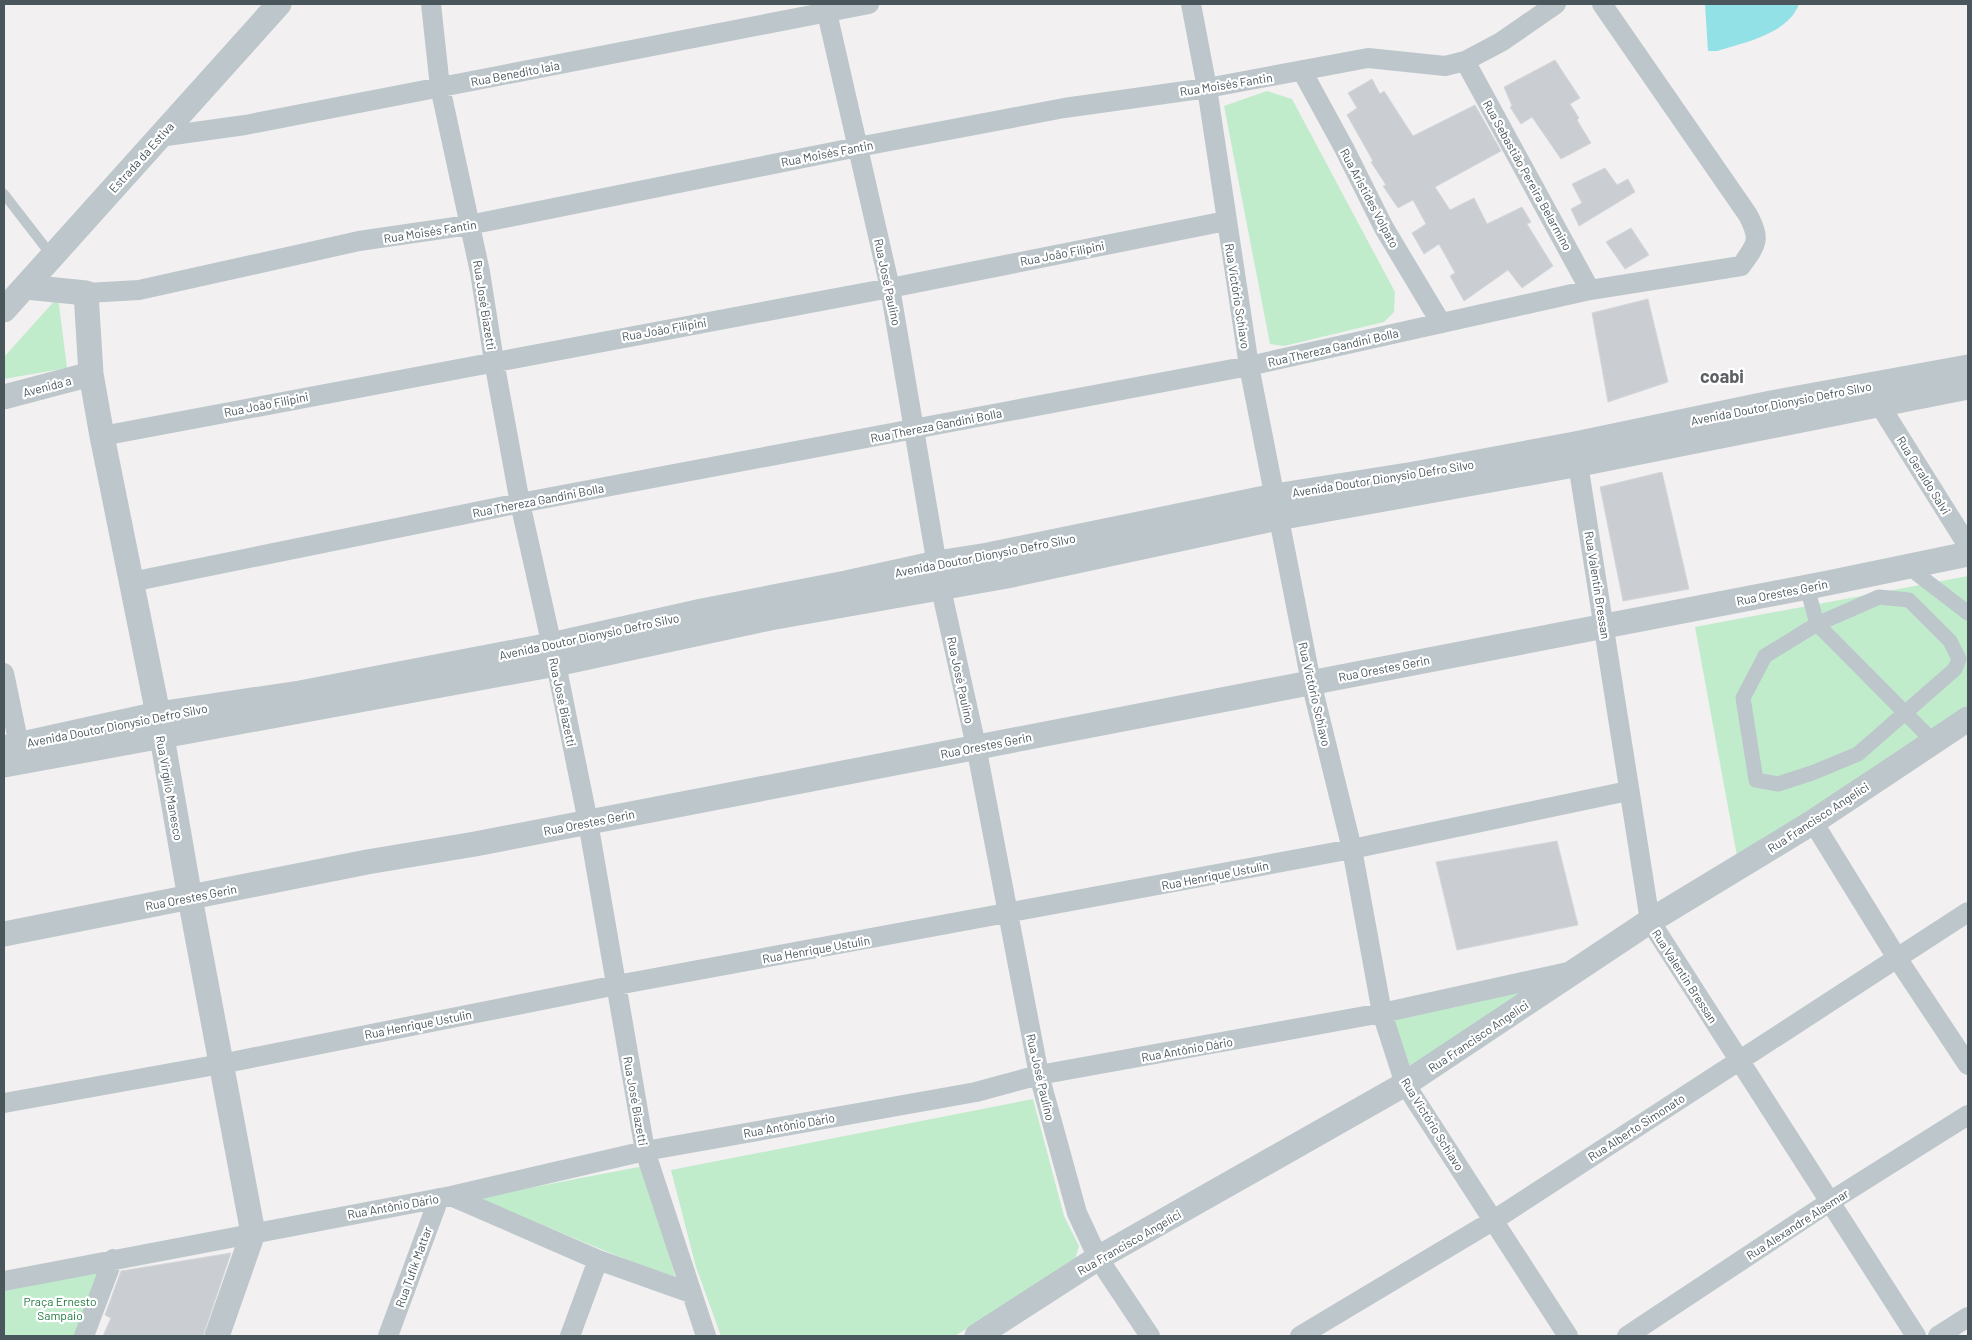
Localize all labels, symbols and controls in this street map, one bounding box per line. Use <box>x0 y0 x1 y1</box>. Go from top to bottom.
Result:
street label: Rua Benedito Iaia <box>469 58 561 88</box>
street label: Rua Moisés Fantin <box>1179 70 1273 98</box>
street label: Rua Sebastião Pereira Belarmino <box>1481 97 1575 253</box>
street label: Estrada da Estiva <box>106 119 176 195</box>
street label: Rua Moisés Fantin <box>780 137 874 169</box>
street label: Rua Aristides Volpato <box>1338 146 1402 250</box>
street label: Rua Moisés Fantin <box>383 217 477 245</box>
street label: Rua José Paulino <box>872 237 904 327</box>
street label: Rua João Filipini <box>1019 238 1105 268</box>
street label: Rua Victório Schiavo <box>1223 242 1253 350</box>
street label: Rua José Biazetti <box>471 259 499 351</box>
street label: Rua João Filipini <box>621 315 707 343</box>
street label: Rua Thereza Gandini Bolla <box>1266 325 1400 369</box>
district label: coabi <box>1700 365 1744 387</box>
street label: Avenida a <box>21 373 73 399</box>
street label: Avenida Doutor Dionysio Defro Silvo <box>1689 379 1873 427</box>
street label: Rua João Filipini <box>223 389 309 419</box>
street label: Rua Thereza Gandini Bolla <box>869 405 1003 445</box>
street label: Rua Geraldo Salvi <box>1894 433 1954 517</box>
street label: Avenida Doutor Dionysio Defro Silvo <box>1291 457 1475 499</box>
street label: Rua Thereza Gandini Bolla <box>471 480 605 520</box>
street label: Rua Valentin Bressan <box>1583 530 1613 640</box>
street label: Avenida Doutor Dionysio Defro Silvo <box>893 531 1077 579</box>
street label: Rua Orestes Gerin <box>1735 576 1829 608</box>
street label: Avenida Doutor Dionysio Defro Silvo <box>498 610 680 662</box>
street label: Rua José Paulino <box>945 635 977 725</box>
street label: Rua Victório Schiavo <box>1296 641 1334 747</box>
street label: Rua Orestes Gerin <box>1337 652 1431 684</box>
street label: Rua José Biazetti <box>547 656 579 748</box>
street label: Avenida Doutor Dionysio Defro Silvo <box>25 701 209 749</box>
street label: Rua Orestes Gerin <box>939 729 1033 761</box>
street label: Rua Virgílio Manesco <box>154 734 186 842</box>
street label: Rua Francisco Angelici <box>1765 779 1871 855</box>
street label: Rua Orestes Gerin <box>542 806 636 838</box>
street label: Rua Henrique Ustulin <box>1160 858 1270 892</box>
street label: Rua Orestes Gerin <box>144 881 238 913</box>
street label: Rua Valentin Bressan <box>1649 927 1721 1025</box>
street label: Rua Henrique Ustulin <box>761 933 871 965</box>
street label: Rua Francisco Angelici <box>1425 997 1531 1075</box>
street label: Rua Henrique Ustulin <box>363 1007 473 1041</box>
street label: Rua José Paulino <box>1024 1032 1058 1122</box>
street label: Rua Antônio Dário <box>1140 1034 1234 1064</box>
street label: Rua José Biazetti <box>621 1055 651 1147</box>
street label: Rua Victório Schiavo <box>1399 1075 1467 1173</box>
street label: Rua Alberto Simonato <box>1585 1090 1687 1164</box>
street label: Rua Antônio Dário <box>742 1110 836 1140</box>
street label: Rua Alexandre Alasmar <box>1743 1185 1851 1262</box>
street label: Rua Antônio Dário <box>346 1191 440 1221</box>
street label: Rua Francisco Angelici <box>1075 1207 1183 1277</box>
street label: Rua Tufik Mattar <box>392 1224 434 1309</box>
park label: Praça Ernesto Sampaio <box>23 1294 97 1322</box>

